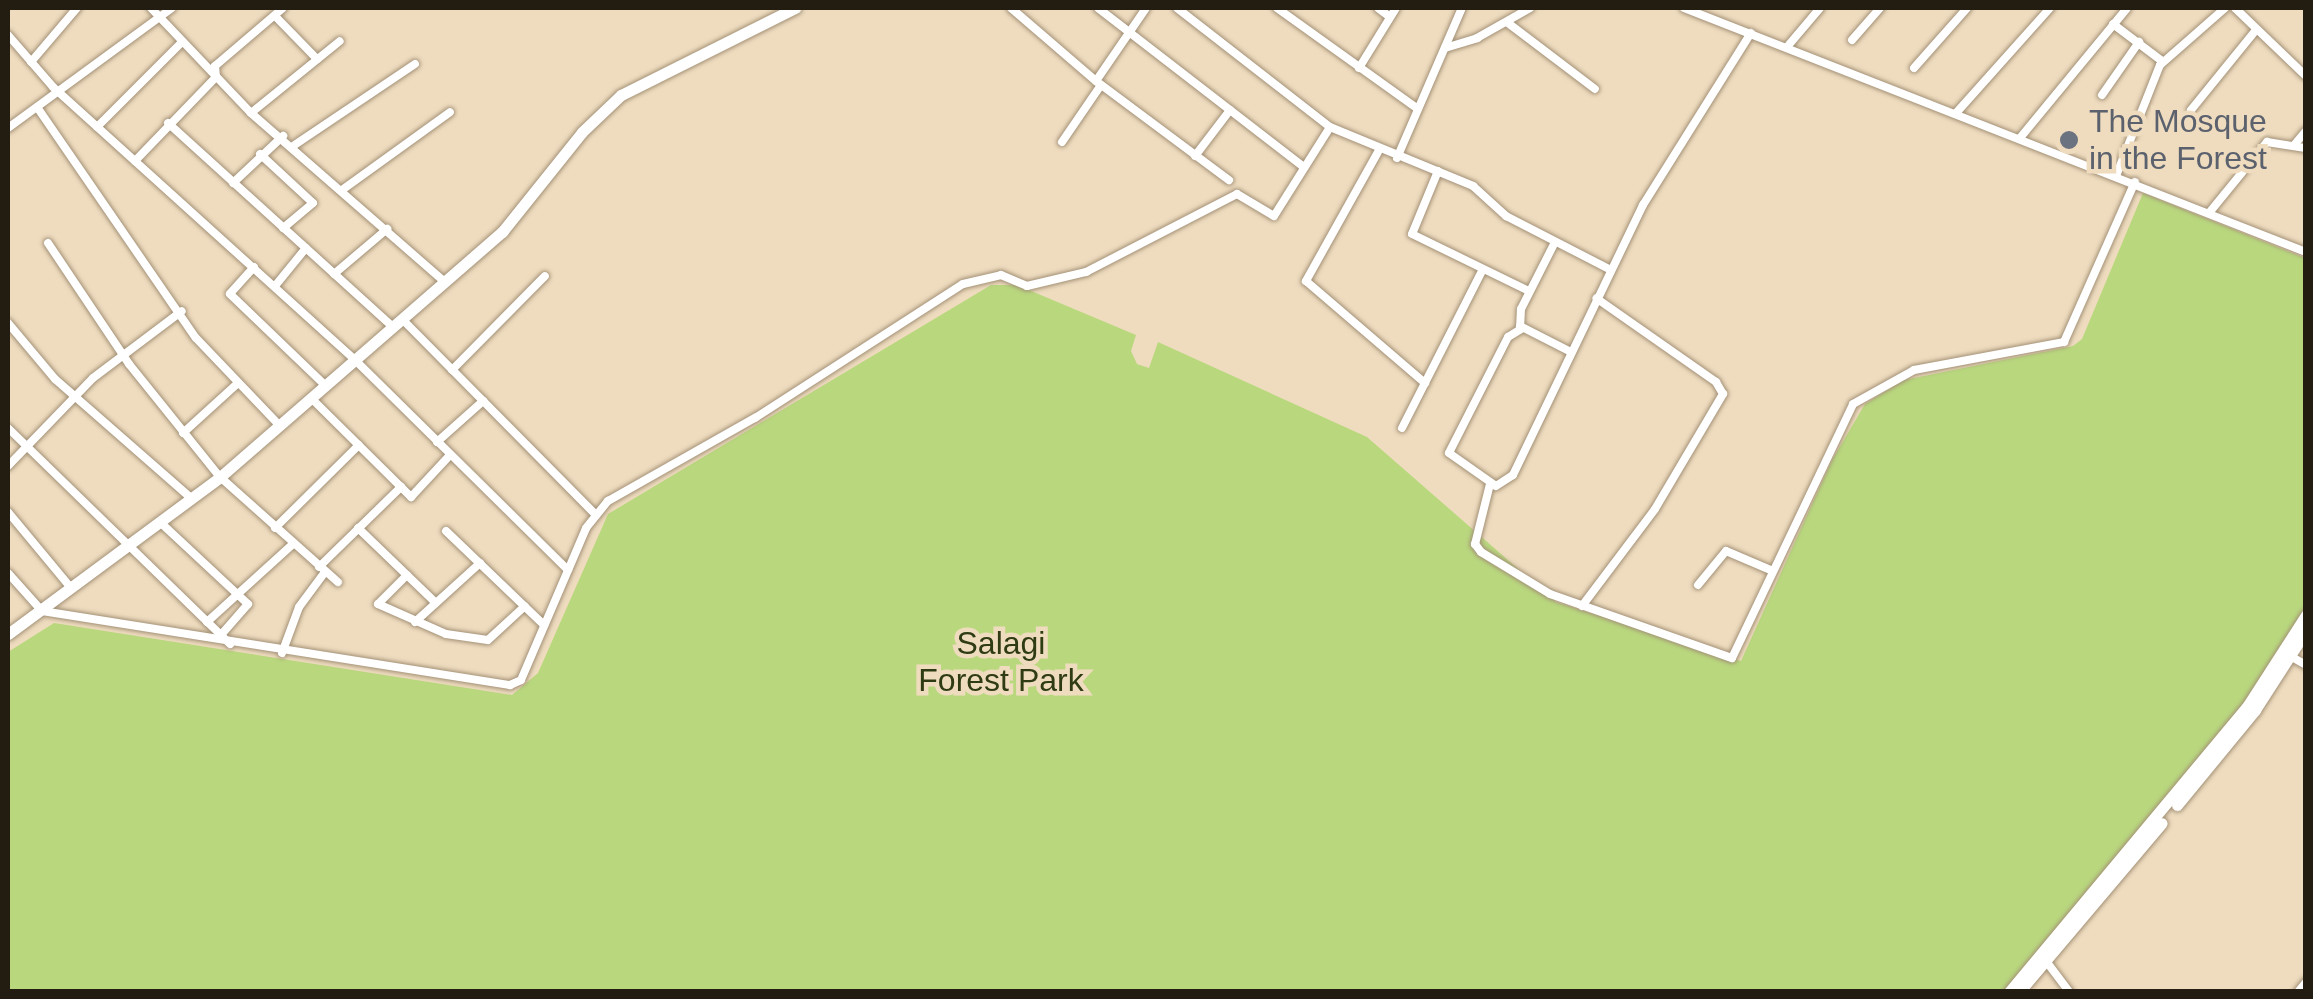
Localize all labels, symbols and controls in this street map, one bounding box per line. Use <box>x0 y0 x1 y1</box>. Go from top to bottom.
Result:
place label: The Mosque in the Forest <box>2089 103 2267 178</box>
marker: The Mosque in the Forest <box>2058 129 2080 151</box>
park label: Salagi Forest Park <box>918 625 1084 700</box>

